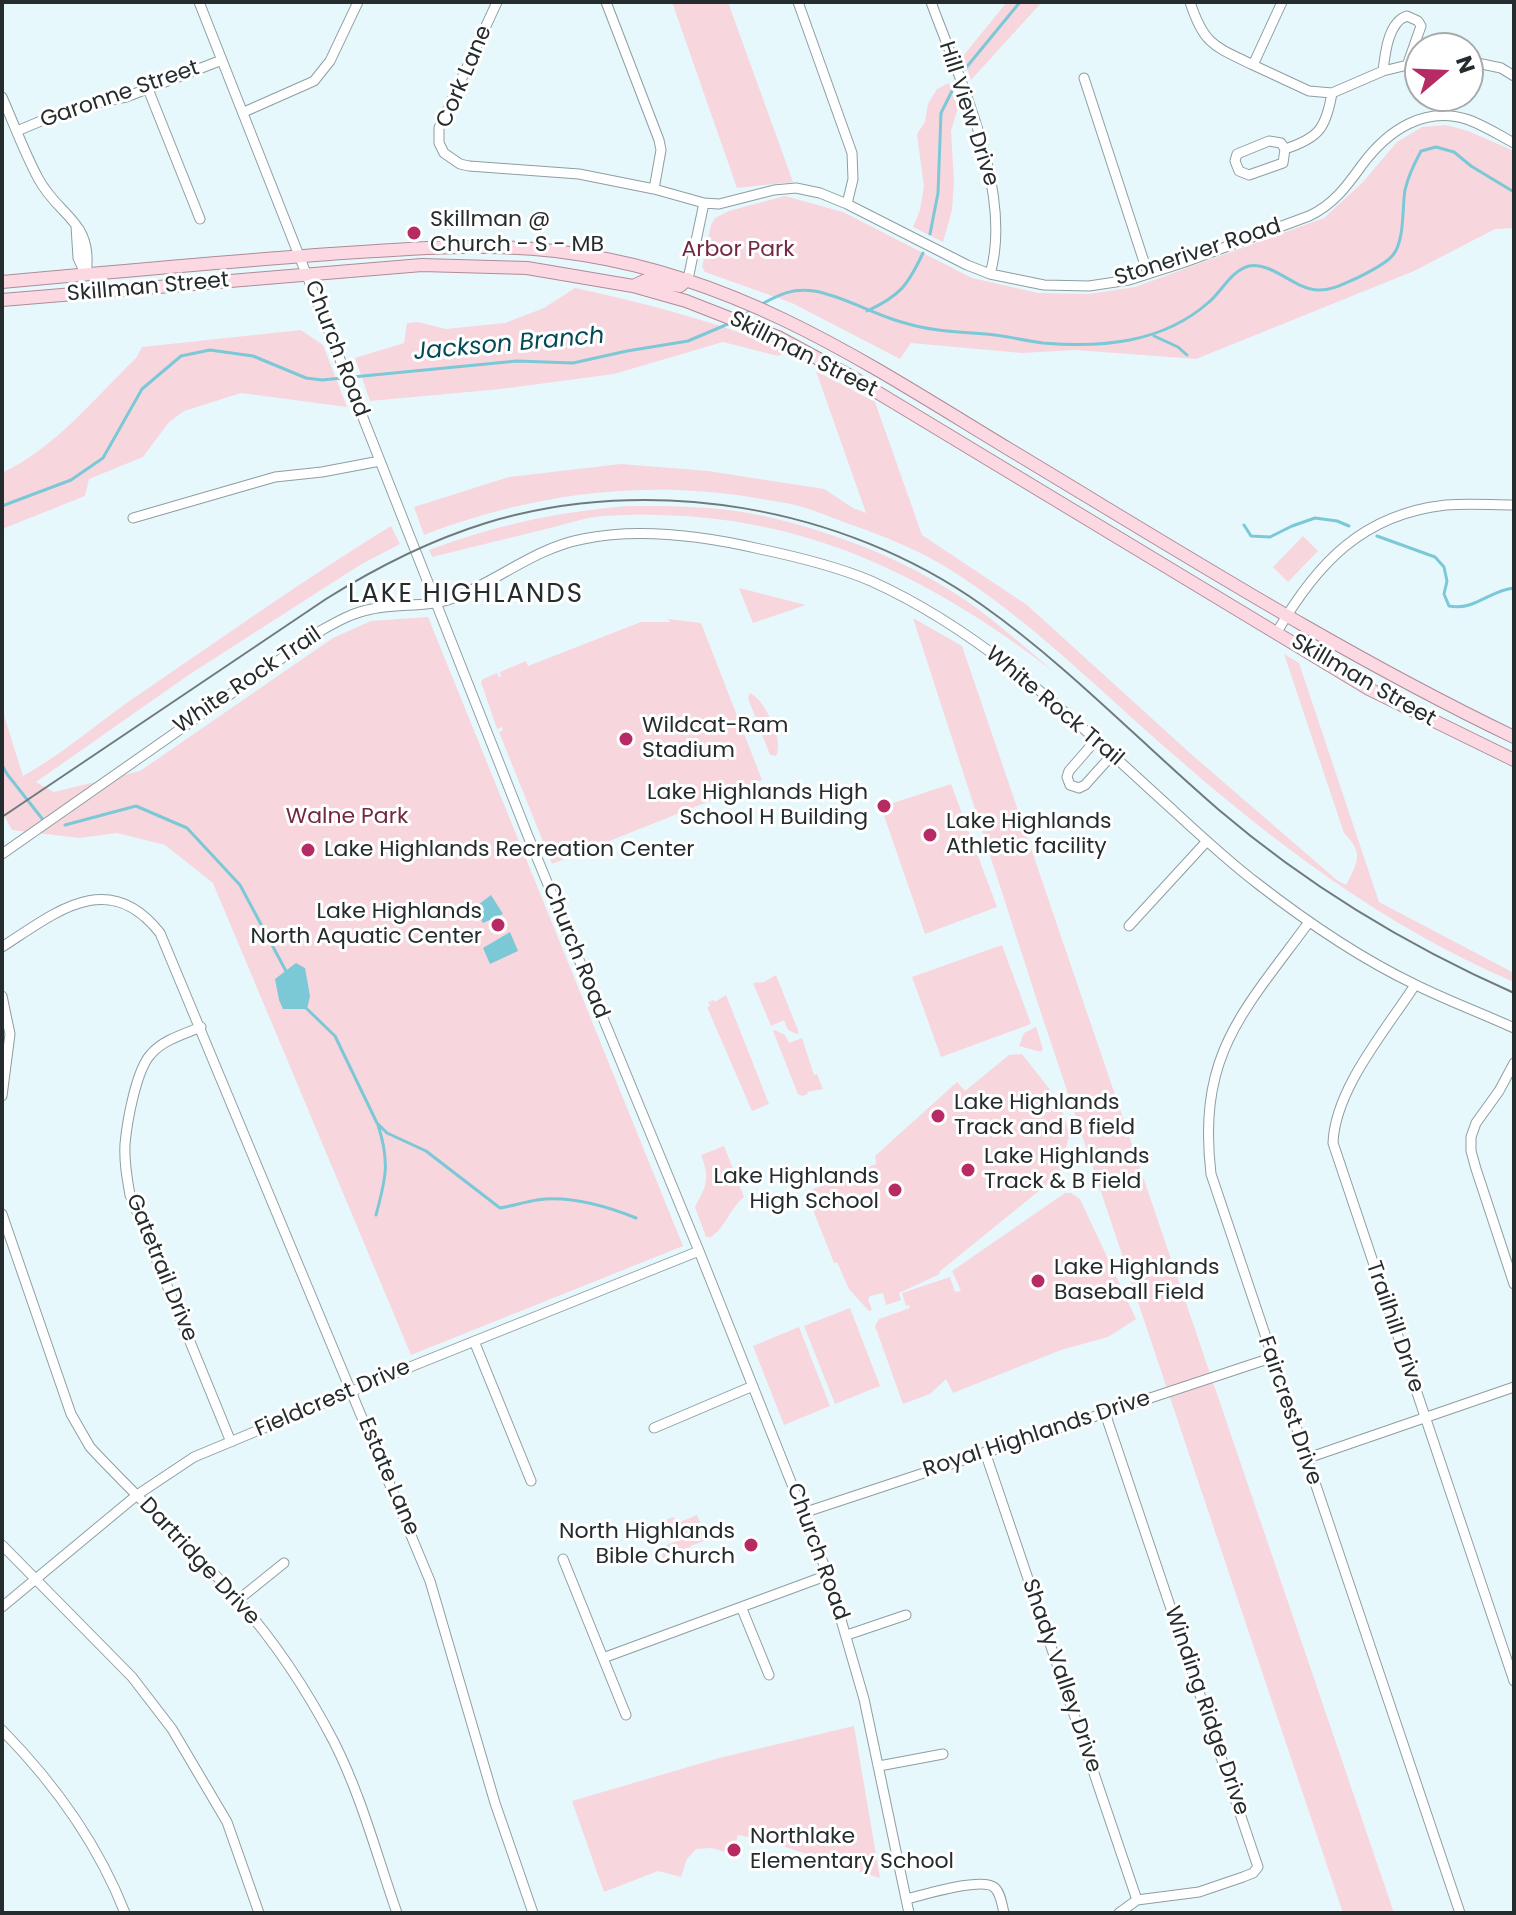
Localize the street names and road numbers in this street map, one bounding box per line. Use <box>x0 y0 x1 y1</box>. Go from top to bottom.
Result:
street label: Cork Lane <box>432 22 498 132</box>
street label: Hill View Drive <box>932 38 1004 190</box>
street label: Garonne Street <box>37 55 203 135</box>
street label: Stoneriver Road <box>1111 214 1285 292</box>
street label: Skillman Street <box>66 268 230 308</box>
street label: Church Road <box>298 277 374 421</box>
street label: Skillman Street <box>725 306 881 404</box>
street label: White Rock Trail <box>169 622 327 740</box>
street label: Skillman Street <box>1286 629 1440 733</box>
street label: White Rock Trail <box>980 642 1128 772</box>
street label: Church Road <box>536 879 614 1023</box>
street label: Gatetrail Drive <box>119 1190 203 1346</box>
street label: Trailhill Drive <box>1359 1258 1429 1396</box>
street label: Faircrest Drive <box>1251 1333 1327 1489</box>
street label: Fieldcrest Drive <box>251 1354 415 1444</box>
street label: Royal Highlands Drive <box>920 1386 1154 1484</box>
street label: Estate Lane <box>351 1414 425 1540</box>
street label: Church Road <box>780 1480 854 1624</box>
street label: Dartridge Drive <box>133 1493 265 1631</box>
street label: Shady Valley Drive <box>1016 1576 1106 1776</box>
street label: Winding Ridge Drive <box>1158 1603 1254 1819</box>

